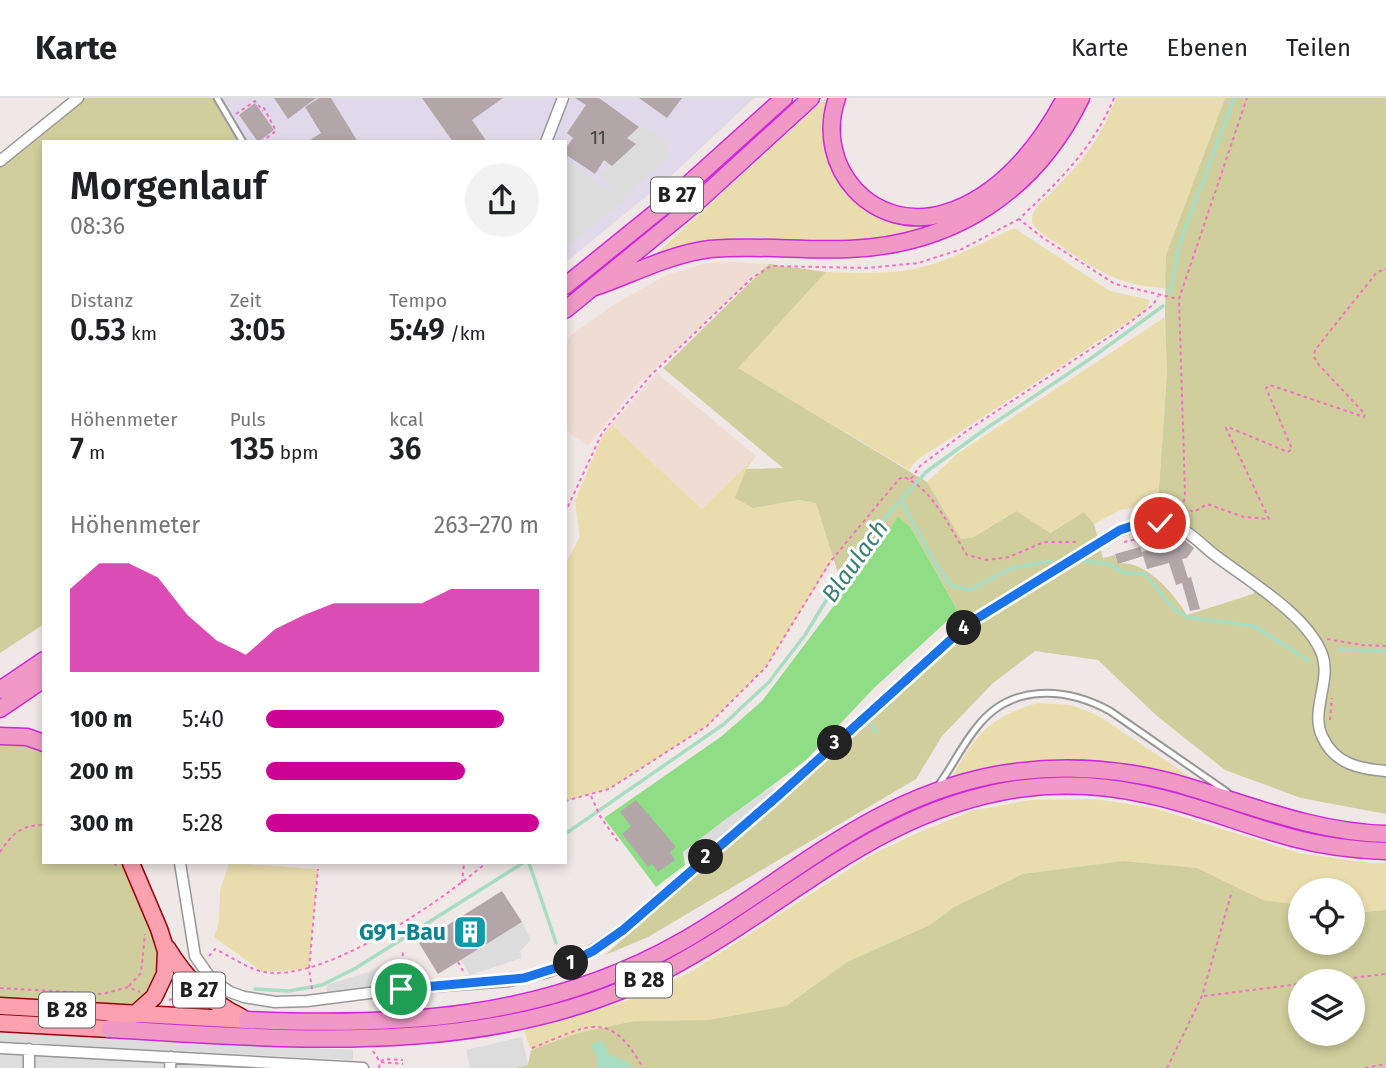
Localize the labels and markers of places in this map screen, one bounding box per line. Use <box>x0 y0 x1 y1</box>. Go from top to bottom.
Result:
pin <box>1130 493 1190 553</box>
pin: 4 <box>946 610 982 646</box>
pin: 3 <box>818 726 852 760</box>
pin: 2 <box>688 840 724 874</box>
building icon: G91-Bau <box>451 913 489 951</box>
place label: G91-Bau <box>359 918 446 946</box>
pin: 1 <box>554 946 588 980</box>
pin <box>371 959 431 1019</box>

